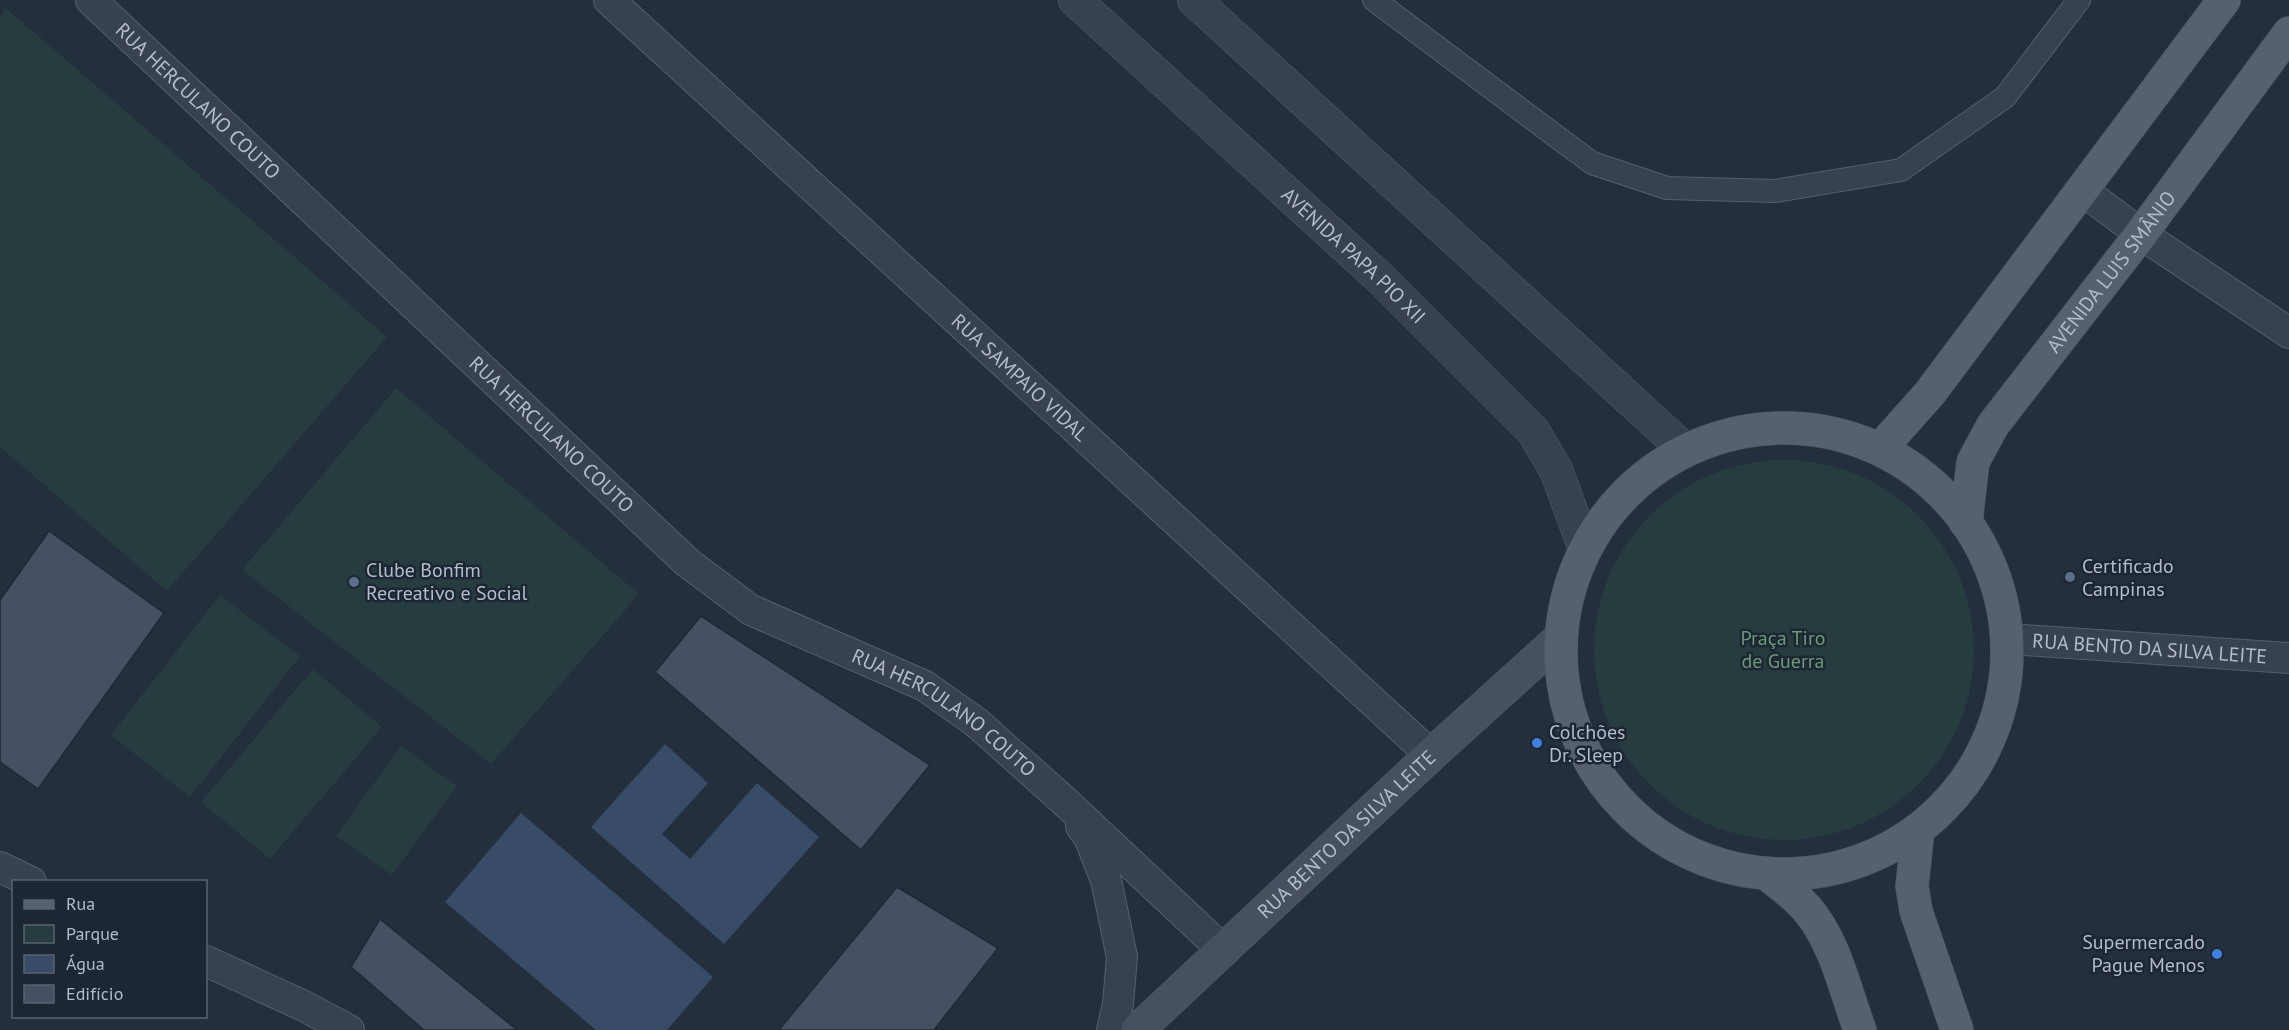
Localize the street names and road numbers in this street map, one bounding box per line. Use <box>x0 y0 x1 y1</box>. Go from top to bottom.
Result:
street label: RUA HERCULANO COUTO <box>110 17 286 185</box>
street label: AVENIDA PAPA PIO XII <box>1276 182 1431 329</box>
street label: AVENIDA LUIS SMÂNIO <box>2041 186 2181 358</box>
street label: RUA SAMPAIO VIDAL <box>946 308 1094 447</box>
street label: RUA HERCULANO COUTO <box>464 350 639 518</box>
street label: RUA BENTO DA SILVA LEITE <box>2031 628 2268 669</box>
street label: RUA HERCULANO COUTO <box>848 643 1041 782</box>
street label: RUA BENTO DA SILVA LEITE <box>1252 744 1441 924</box>

